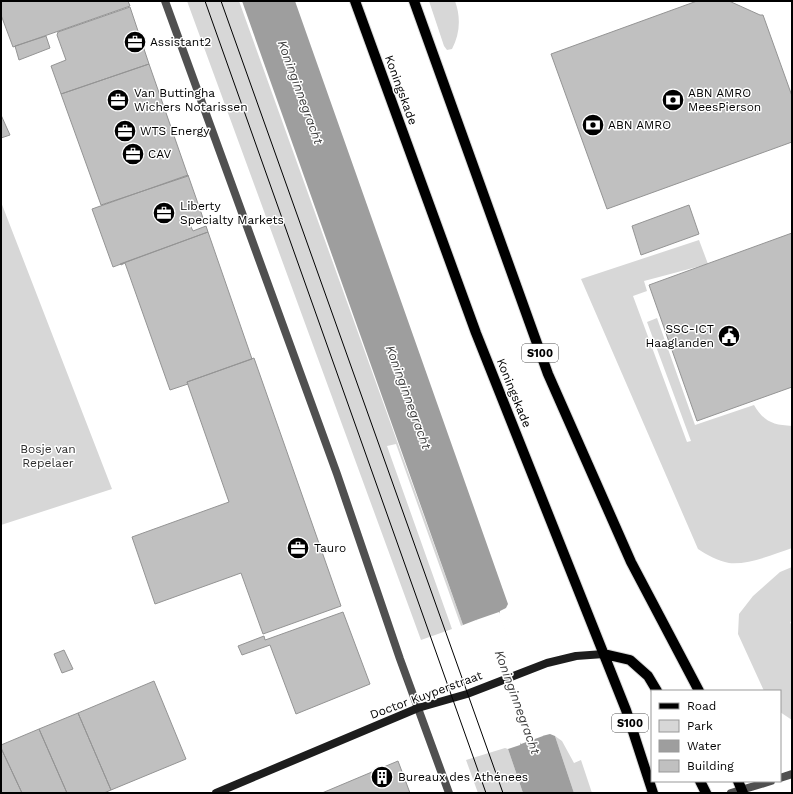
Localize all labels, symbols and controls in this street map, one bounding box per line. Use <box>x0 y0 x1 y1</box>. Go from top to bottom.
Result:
office icon: Assistant2 <box>122 29 148 55</box>
place label: Assistant2 <box>150 35 211 49</box>
water label: Koninginnegracht <box>275 38 327 147</box>
street label: Koningskade <box>382 53 420 127</box>
place label: Van Buttingha Wichers Notarissen <box>134 86 248 114</box>
place label: ABN AMRO MeesPierson <box>688 86 761 114</box>
office icon: Van Buttingha Wichers Notarissen <box>105 87 131 113</box>
bank icon: ABN AMRO MeesPierson <box>660 87 686 113</box>
bank icon: ABN AMRO <box>580 112 606 138</box>
office icon: WTS Energy <box>112 118 138 144</box>
place label: ABN AMRO <box>608 118 671 132</box>
place label: WTS Energy <box>140 124 210 138</box>
office icon: CAV <box>120 141 146 167</box>
place label: CAV <box>148 147 171 161</box>
place label: Liberty Specialty Markets <box>180 199 284 227</box>
office icon: Liberty Specialty Markets <box>151 200 177 226</box>
place label: SSC-ICT Haaglanden <box>646 322 714 350</box>
public building icon: SSC-ICT Haaglanden <box>716 323 742 349</box>
water label: Koninginnegracht <box>383 343 435 452</box>
road number: S100 <box>522 344 558 362</box>
street label: Koningskade <box>494 356 534 430</box>
park label: Bosje van Repelaer <box>20 442 76 470</box>
office icon: Tauro <box>285 535 311 561</box>
place label: Tauro <box>314 541 346 555</box>
water label: Koninginnegracht <box>492 648 544 757</box>
street label: Doctor Kuyperstraat <box>368 668 484 722</box>
legend <box>651 690 781 782</box>
text: Road <box>687 699 716 713</box>
road number: S100 <box>612 714 648 732</box>
text: Park <box>687 719 713 733</box>
text: Water <box>687 739 722 753</box>
text: Building <box>687 759 734 773</box>
building icon: Bureaux des Athénees <box>369 764 395 790</box>
place label: Bureaux des Athénees <box>398 770 528 784</box>

